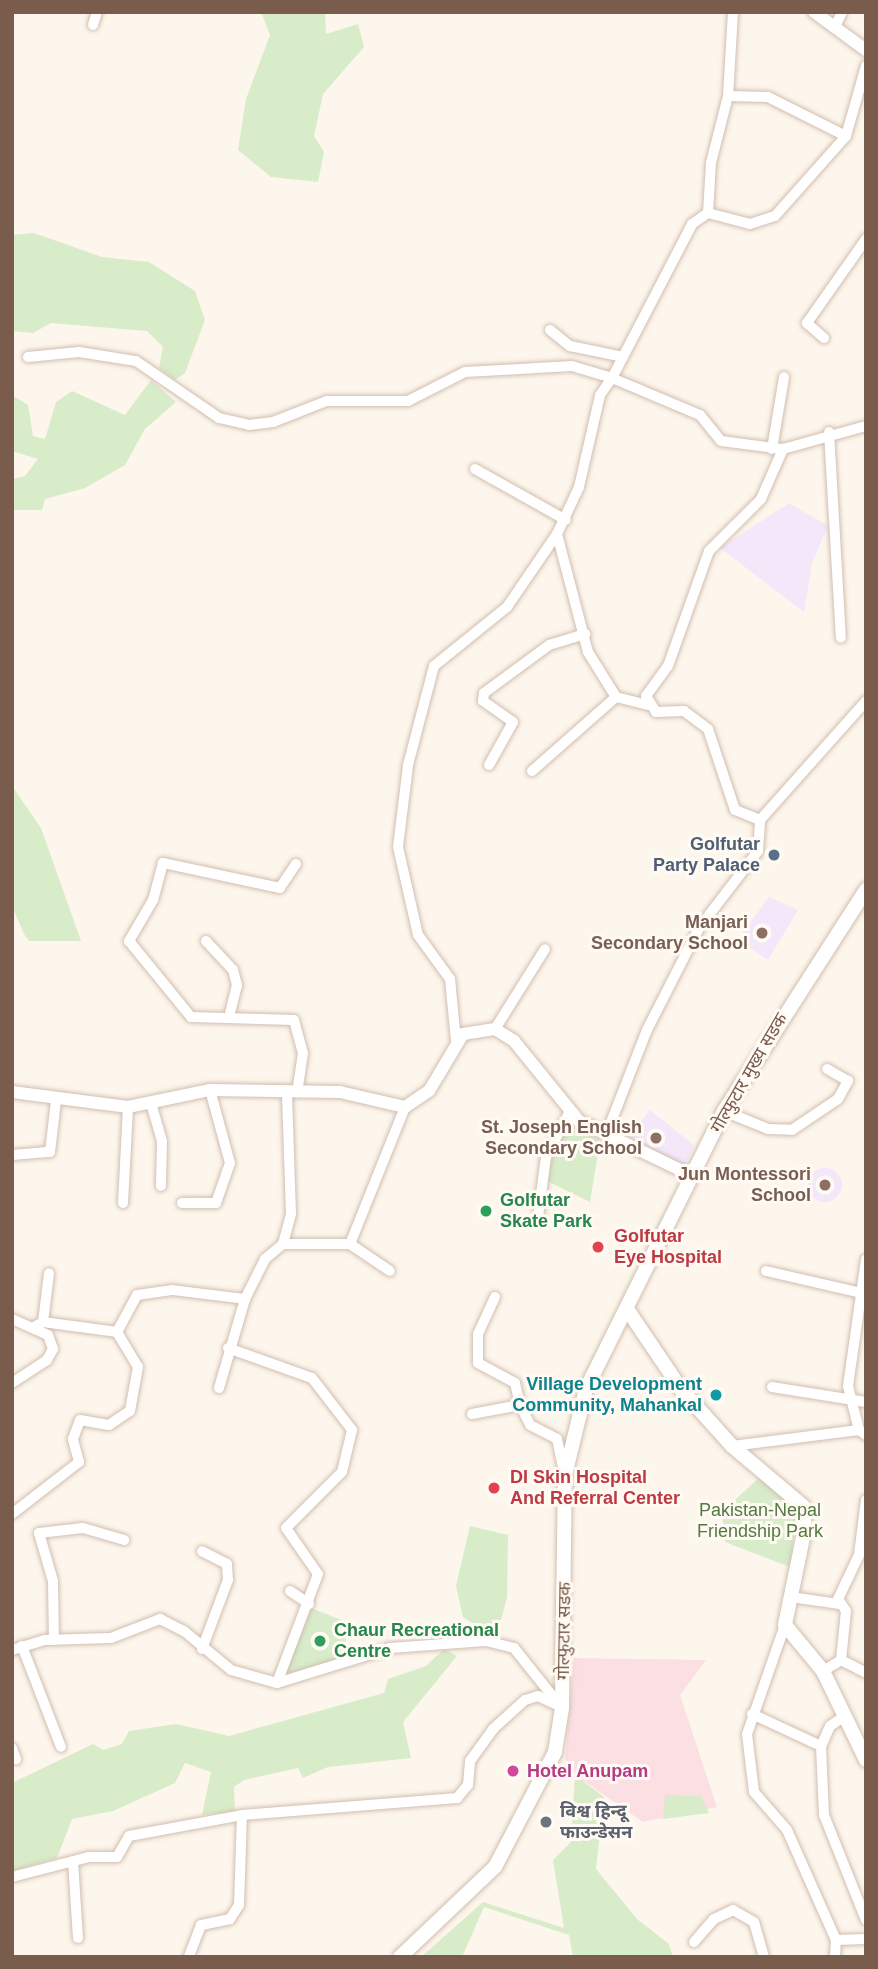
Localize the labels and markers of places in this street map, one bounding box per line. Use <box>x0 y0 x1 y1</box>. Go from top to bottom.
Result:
place label: Golfutar Party Palace <box>653 834 760 876</box>
marker: Golfutar Party Palace <box>766 847 782 863</box>
place label: Manjari Secondary School <box>591 912 748 954</box>
marker: Manjari Secondary School <box>754 925 770 941</box>
place label: St. Joseph English Secondary School <box>481 1117 642 1160</box>
marker: St. Joseph English Secondary School <box>648 1130 664 1146</box>
place label: Jun Montessori School <box>678 1164 811 1206</box>
marker: Jun Montessori School <box>817 1177 833 1193</box>
place label: Golfutar Skate Park <box>500 1190 592 1232</box>
marker: Golfutar Skate Park <box>478 1203 494 1219</box>
place label: Golfutar Eye Hospital <box>614 1226 722 1268</box>
marker: Golfutar Eye Hospital <box>588 1237 608 1257</box>
place label: Village Development Community, Mahankal <box>512 1374 702 1416</box>
marker: Village Development Community, Mahankal <box>708 1387 724 1403</box>
place label: DI Skin Hospital And Referral Center <box>510 1467 680 1510</box>
marker: DI Skin Hospital And Referral Center <box>484 1478 504 1498</box>
place label: Chaur Recreational Centre <box>334 1620 499 1662</box>
marker: Chaur Recreational Centre <box>312 1633 328 1649</box>
place label: Hotel Anupam <box>527 1760 649 1782</box>
marker: Hotel Anupam <box>505 1763 521 1779</box>
place label: विश्व हिन्दू फाउन्डेसन <box>560 1801 632 1843</box>
marker: विश्व हिन्दू फाउन्डेसन <box>538 1814 554 1830</box>

